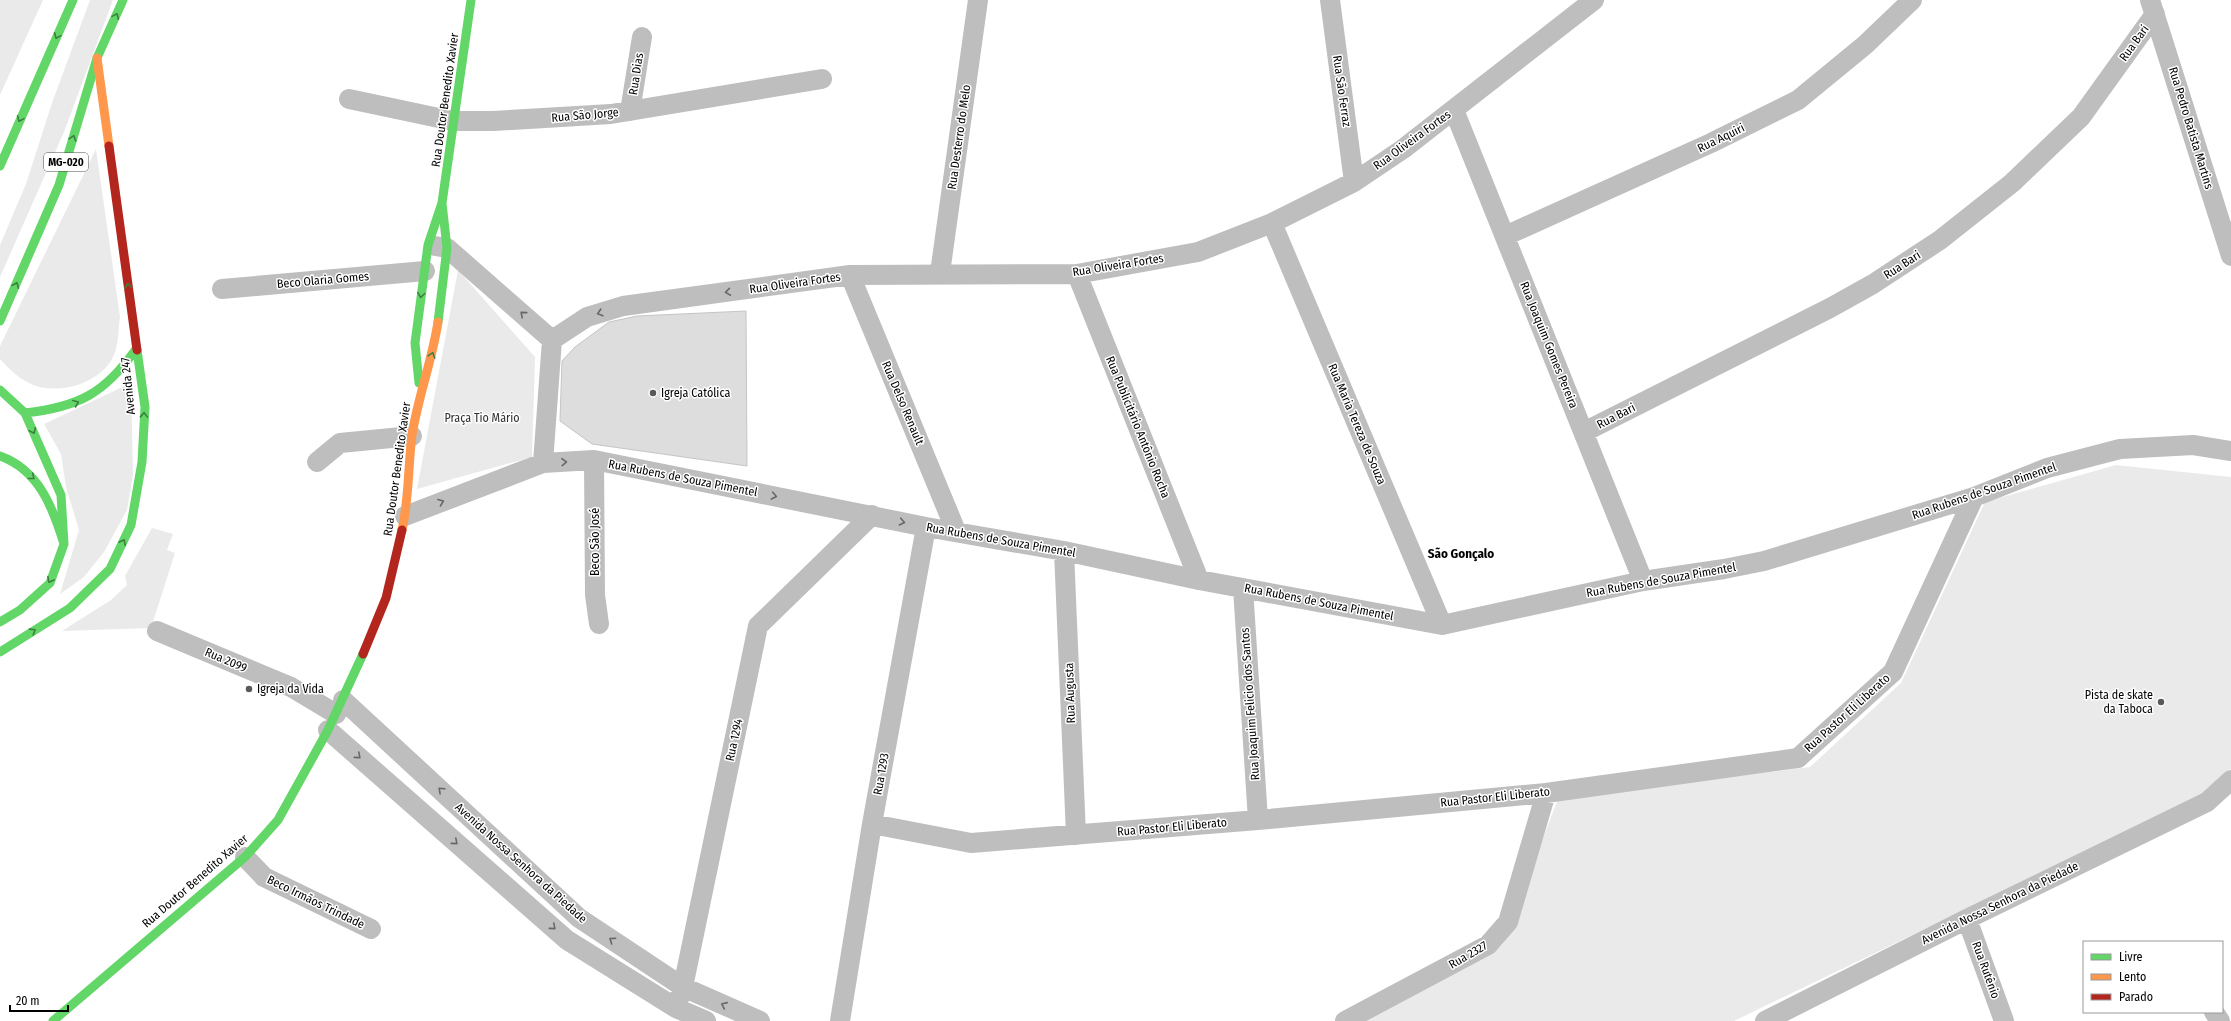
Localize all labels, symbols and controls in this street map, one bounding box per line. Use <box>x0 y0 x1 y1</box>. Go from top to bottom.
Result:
one-way arrow <box>111 13 119 20</box>
street label: Rua Bari <box>2116 22 2152 64</box>
street label: Rua Doutor Benedito Xavier <box>429 31 461 168</box>
one-way arrow <box>54 32 62 39</box>
street label: Rua Dias <box>626 52 646 96</box>
street label: Rua São Ferraz <box>1330 54 1354 128</box>
street label: Rua Pedro Batista Martins <box>2166 65 2216 191</box>
street label: Rua Desterro do Melo <box>945 84 973 190</box>
street label: Rua São Jorge <box>551 105 619 125</box>
street label: Rua Oliveira Fortes <box>1371 107 1453 173</box>
one-way arrow <box>17 116 25 123</box>
street label: Rua Aquiri <box>1695 121 1747 155</box>
one-way arrow <box>68 135 77 142</box>
road number: MG-020 <box>44 153 88 171</box>
street label: Rua Bari <box>1881 248 1923 282</box>
street label: Rua Oliveira Fortes <box>1071 251 1165 279</box>
street label: Beco Olaria Gomes <box>276 269 370 291</box>
street label: Rua Oliveira Fortes <box>748 270 842 296</box>
street label: Rua Joaquim Gomes Pereira <box>1517 280 1581 410</box>
one-way arrow <box>11 282 19 290</box>
one-way arrow <box>124 283 133 289</box>
one-way arrow <box>725 287 731 296</box>
one-way arrow <box>417 292 426 298</box>
one-way arrow <box>597 308 604 317</box>
one-way arrow <box>520 312 527 319</box>
one-way arrow <box>427 352 436 359</box>
street label: Rua Publicitário Antônio Rocha <box>1103 354 1173 500</box>
street label: Avenida 247 <box>118 357 138 415</box>
street label: Rua Delso Renault <box>879 359 927 447</box>
street label: Rua Maria Tereza de Souza <box>1325 361 1389 487</box>
place label: Igreja Católica <box>661 386 730 400</box>
marker: Igreja Católica <box>648 388 658 398</box>
one-way arrow <box>72 400 80 408</box>
street label: Rua Doutor Benedito Xavier <box>381 400 413 537</box>
street label: Rua Bari <box>1594 400 1638 432</box>
park label: Praça Tio Mário <box>444 411 520 425</box>
one-way arrow <box>140 412 149 418</box>
one-way arrow <box>28 427 36 434</box>
one-way arrow <box>561 457 567 466</box>
street label: Rua Rubens de Souza Pimentel <box>607 457 759 499</box>
street label: Rua Rubens de Souza Pimentel <box>1910 460 2058 522</box>
one-way arrow <box>27 473 34 480</box>
one-way arrow <box>771 491 778 500</box>
one-way arrow <box>438 498 445 506</box>
street label: Beco São José <box>588 508 602 576</box>
one-way arrow <box>899 517 905 525</box>
street label: Rua Rubens de Souza Pimentel <box>925 520 1077 560</box>
one-way arrow <box>118 538 126 546</box>
district label: São Gonçalo <box>1428 546 1494 562</box>
street label: Rua Rubens de Souza Pimentel <box>1585 560 1737 600</box>
one-way arrow <box>47 576 55 583</box>
street label: Rua Rubens de Souza Pimentel <box>1243 581 1395 623</box>
street label: Rua Joaquim Felicio dos Santos <box>1238 627 1262 781</box>
one-way arrow <box>29 629 36 636</box>
street label: Rua 2099 <box>203 645 249 675</box>
street label: Rua Augusta <box>1062 662 1078 724</box>
street label: Rua Pastor Eli Liberato <box>1801 671 1893 755</box>
place label: Igreja da Vida <box>257 682 324 696</box>
marker: Igreja da Vida <box>244 684 254 694</box>
place label: Pista de skate da Taboca <box>2085 688 2153 716</box>
marker: Pista de skate da Taboca <box>2156 697 2166 707</box>
street label: Rua 1294 <box>723 717 745 762</box>
one-way arrow <box>353 751 360 758</box>
street label: Rua 1293 <box>870 752 892 796</box>
street label: Rua Pastor Eli Liberato <box>1440 784 1550 810</box>
one-way arrow <box>438 788 446 795</box>
street label: Avenida Nossa Senhora da Piedade <box>452 800 590 926</box>
street label: Rua Pastor Eli Liberato <box>1117 815 1227 839</box>
street label: Rua Doutor Benedito Xavier <box>139 831 251 931</box>
one-way arrow <box>451 837 458 844</box>
street label: Avenida Nossa Senhora da Piedade <box>1919 859 2081 947</box>
street label: Beco Irmãos Trindade <box>265 872 367 932</box>
one-way arrow <box>548 923 556 930</box>
one-way arrow <box>609 937 616 945</box>
street label: Rua 2327 <box>1446 938 1490 972</box>
street label: Rua Rutênio <box>1969 940 2003 1000</box>
legend <box>2083 941 2223 1013</box>
text: Livre <box>2119 950 2143 964</box>
text: Lento <box>2119 970 2146 984</box>
scale bar <box>10 987 68 1013</box>
text: Parado <box>2119 990 2153 1004</box>
text: 20 m <box>16 994 40 1008</box>
one-way arrow <box>721 1002 728 1010</box>

